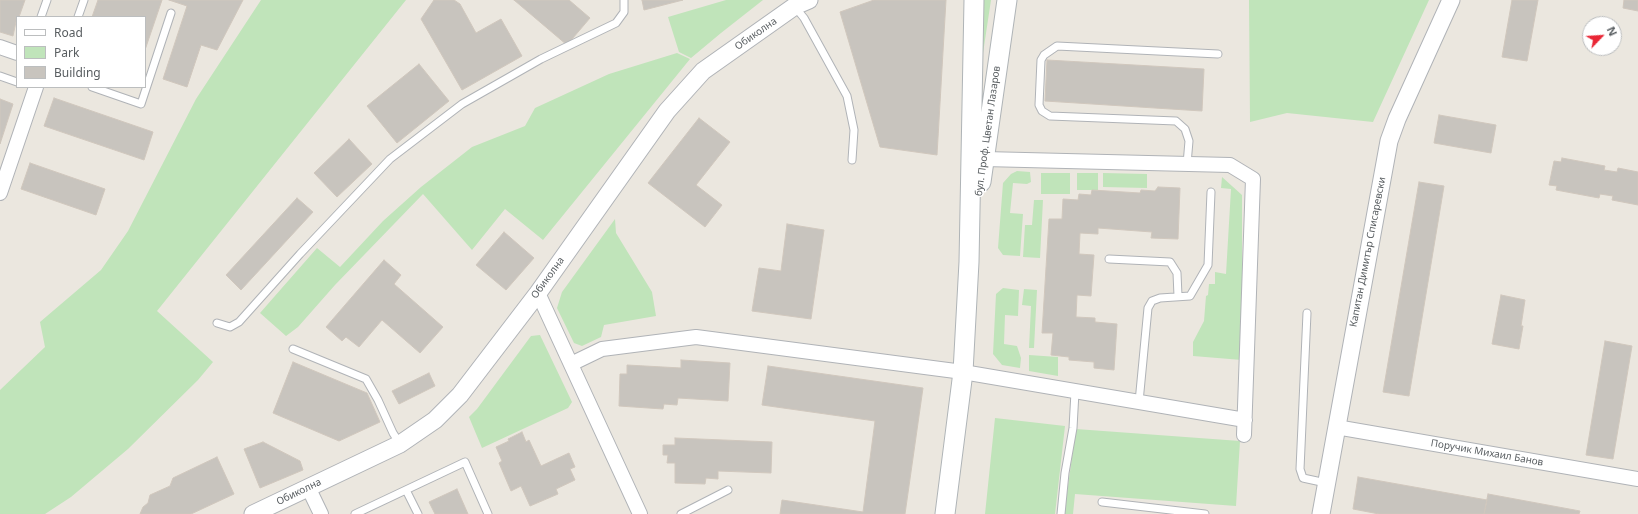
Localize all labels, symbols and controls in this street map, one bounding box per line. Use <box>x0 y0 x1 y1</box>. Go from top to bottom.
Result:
street label: Обиколна <box>733 15 779 53</box>
legend <box>16 16 146 88</box>
north arrow <box>1582 16 1622 56</box>
text: Road <box>54 24 83 41</box>
text: N <box>1604 24 1621 38</box>
text: Park <box>54 44 79 61</box>
text: Building <box>54 64 101 81</box>
street label: бул. Проф. Цветан Лазаров <box>973 65 1003 197</box>
street label: Капитан Димитър Списаревски <box>1348 176 1388 328</box>
street label: Обиколна <box>529 255 567 301</box>
street label: Поручик Михаил Банов <box>1430 437 1544 469</box>
street label: Обиколна <box>275 476 323 508</box>

